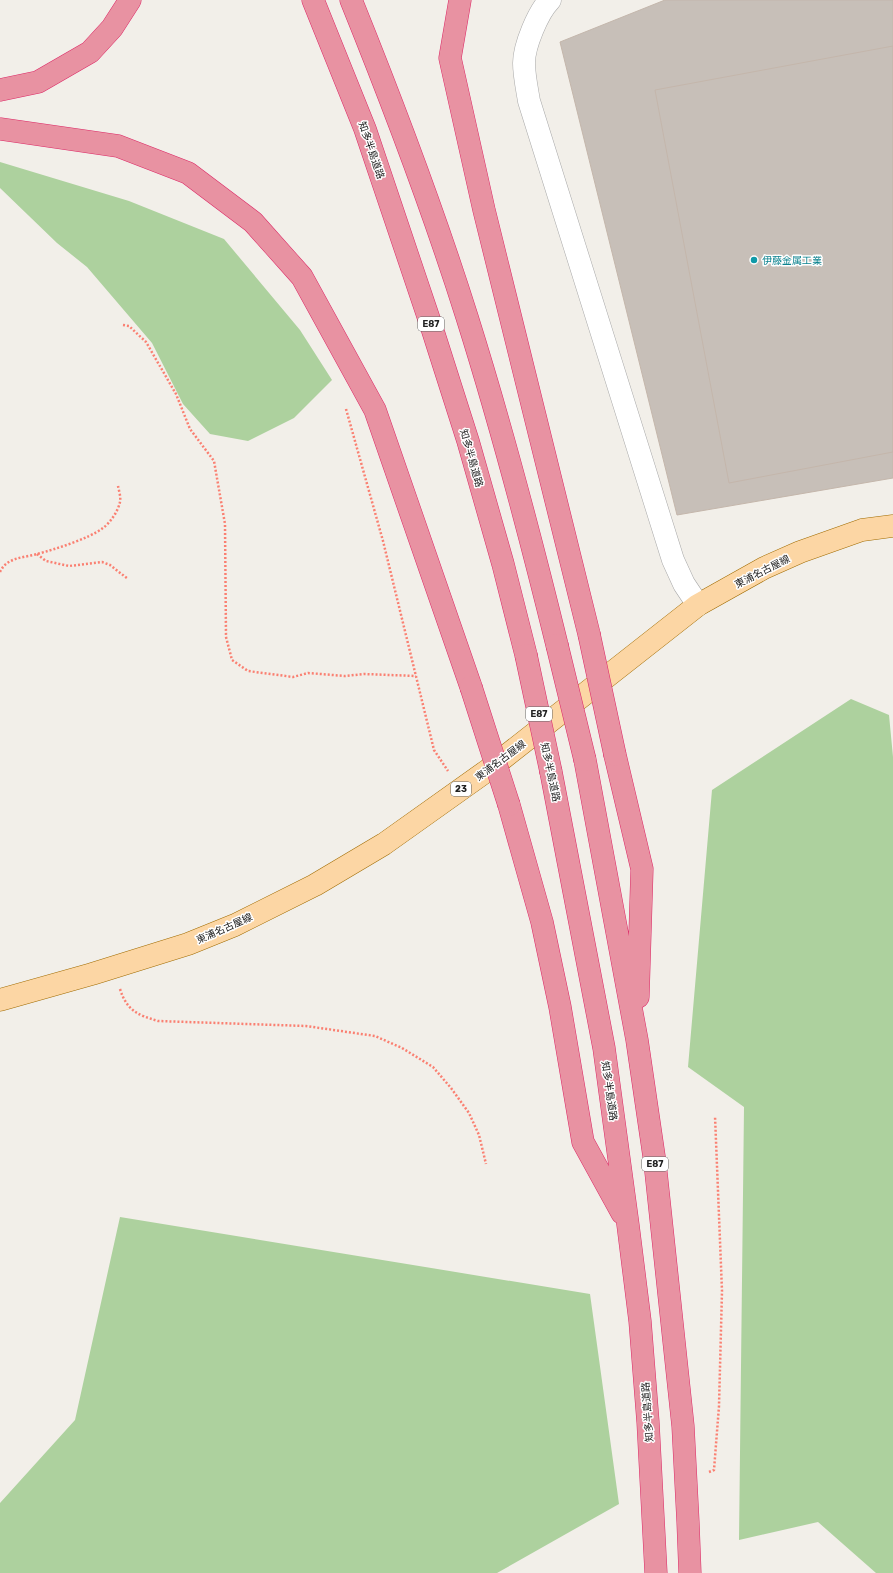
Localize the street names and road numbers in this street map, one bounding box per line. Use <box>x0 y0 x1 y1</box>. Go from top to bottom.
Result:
street label: 知多半島道路 <box>356 120 386 181</box>
road number: E87 <box>418 317 444 331</box>
street label: 知多半島道路 <box>457 428 485 489</box>
street label: 東浦名古屋線 <box>733 553 792 591</box>
road number: E87 <box>526 707 552 721</box>
street label: 東浦名古屋線 <box>473 738 528 784</box>
street label: 知多半島道路 <box>538 742 562 803</box>
road number: 23 <box>451 782 471 796</box>
street label: 東浦名古屋線 <box>195 911 254 947</box>
street label: 知多半島道路 <box>599 1061 619 1122</box>
road number: E87 <box>642 1157 668 1171</box>
street label: 知多半島道路 <box>640 1382 656 1442</box>

